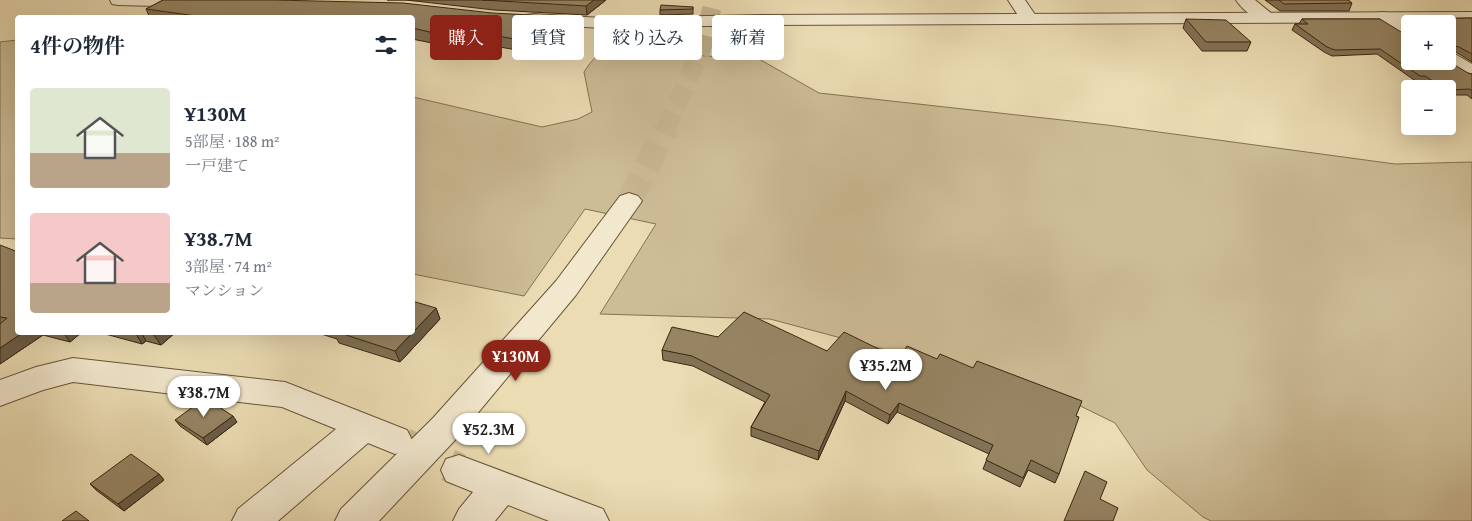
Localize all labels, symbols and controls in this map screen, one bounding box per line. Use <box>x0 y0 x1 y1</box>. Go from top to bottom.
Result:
chip: 購入 <box>430 15 502 60</box>
chip: 賃貸 <box>512 15 584 60</box>
chip: 絞り込み <box>594 15 702 60</box>
chip: 新着 <box>712 15 784 60</box>
map controls <box>1401 15 1456 135</box>
button: + <box>1401 15 1456 70</box>
text: 4件の物件 <box>30 30 125 61</box>
icon: filters <box>372 31 400 59</box>
button: − <box>1401 80 1456 135</box>
text: ¥130M <box>185 98 247 129</box>
icon: home <box>70 108 130 168</box>
text: 5部屋 · 188 m² <box>185 129 280 153</box>
text: 一戸建て <box>185 153 249 177</box>
text: ¥38.7M <box>185 223 253 254</box>
icon: home <box>70 233 130 293</box>
text: 3部屋 · 74 m² <box>185 254 272 278</box>
text: マンション <box>185 278 264 302</box>
pin: ¥130M <box>481 340 551 382</box>
text: ¥130M <box>493 344 539 368</box>
pin: ¥35.2M <box>845 348 927 391</box>
text: ¥35.2M <box>860 353 912 377</box>
pin: ¥38.7M <box>163 376 245 418</box>
text: ¥38.7M <box>178 380 230 404</box>
pin: ¥52.3M <box>448 412 530 455</box>
text: ¥52.3M <box>463 417 515 441</box>

